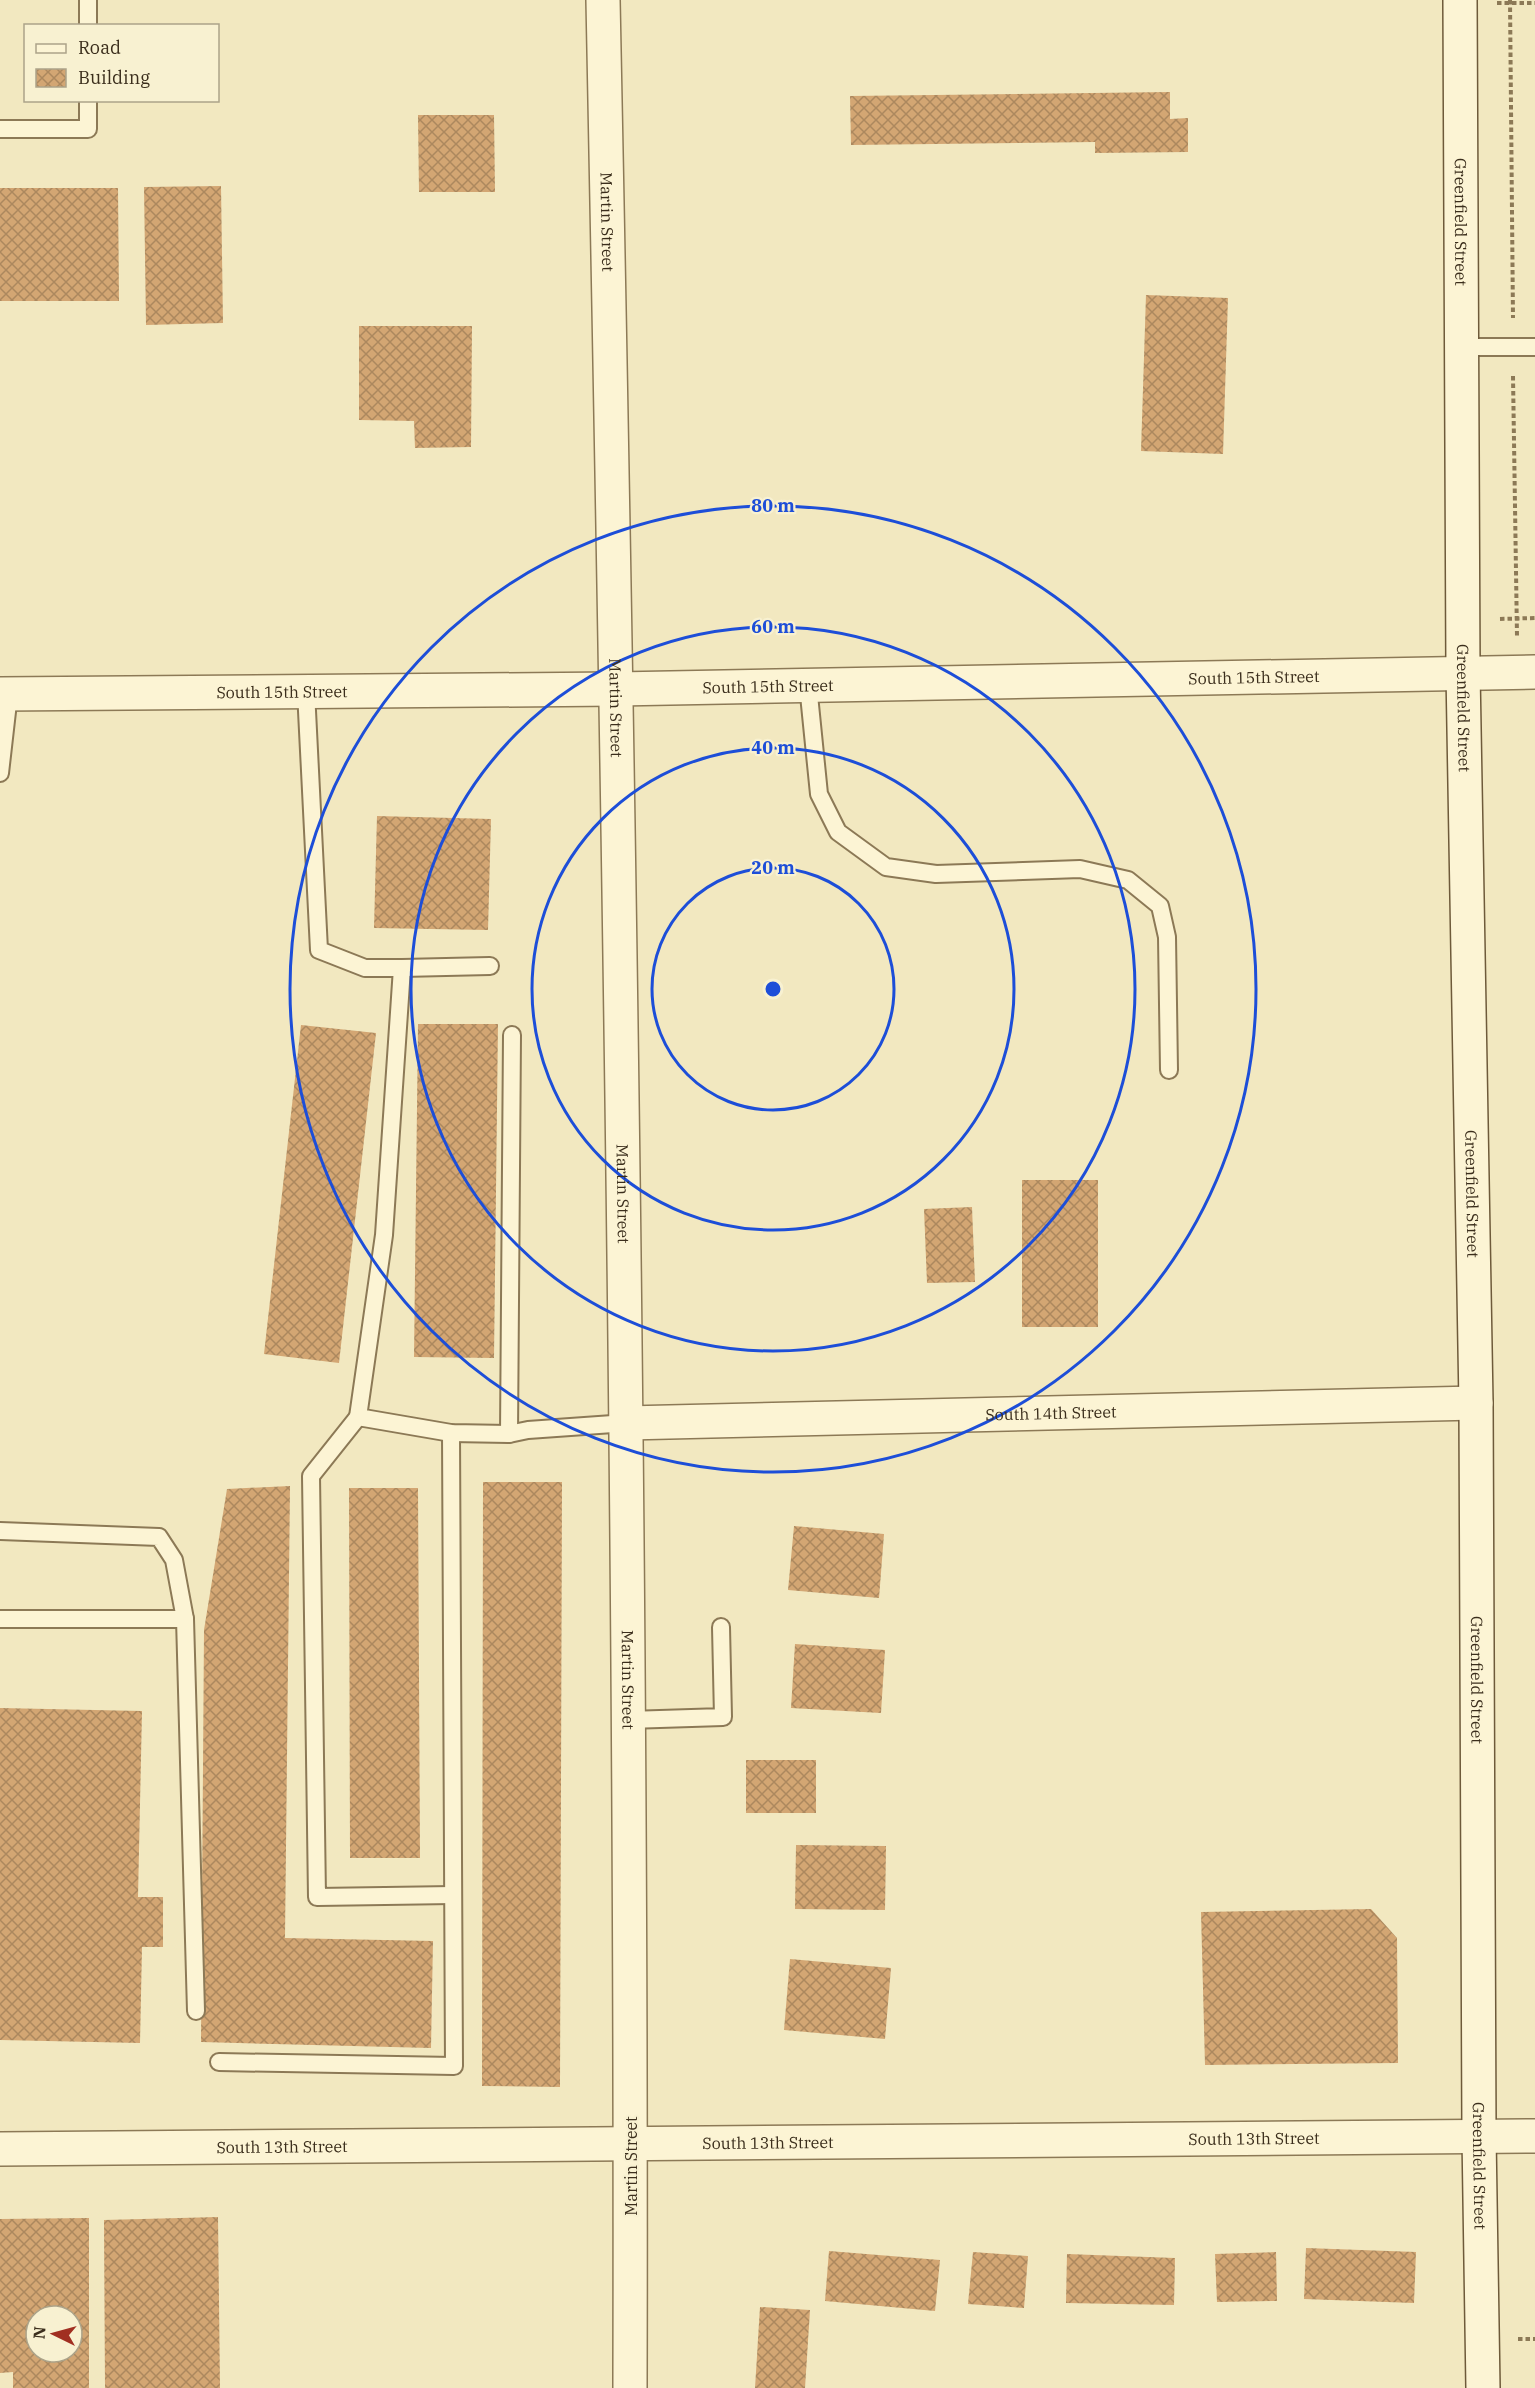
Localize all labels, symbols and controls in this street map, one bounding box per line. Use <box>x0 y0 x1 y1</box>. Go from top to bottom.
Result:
legend <box>24 24 219 102</box>
text: Road <box>78 36 121 59</box>
text: Building <box>78 66 150 89</box>
street label: Greenfield Street <box>1451 158 1471 286</box>
street label: Martin Street <box>596 172 618 272</box>
text: 80 m <box>751 494 795 517</box>
text: 60 m <box>751 615 795 638</box>
street label: Greenfield Street <box>1453 644 1475 772</box>
street label: Martin Street <box>605 658 627 758</box>
street label: South 15th Street <box>1188 666 1320 688</box>
street label: South 15th Street <box>702 675 834 697</box>
street label: South 15th Street <box>216 681 348 702</box>
text: 40 m <box>751 736 795 759</box>
text: 20 m <box>751 856 795 879</box>
centre of rings <box>763 979 783 999</box>
street label: Greenfield Street <box>1461 1130 1483 1258</box>
street label: Martin Street <box>613 1144 634 1244</box>
street label: South 14th Street <box>985 1401 1117 1425</box>
street label: Greenfield Street <box>1467 1616 1487 1744</box>
street label: Martin Street <box>618 1630 638 1730</box>
street label: Greenfield Street <box>1469 2102 1490 2230</box>
street label: Martin Street <box>621 2116 641 2216</box>
street label: South 13th Street <box>1188 2128 1320 2149</box>
street label: South 13th Street <box>702 2132 834 2153</box>
street label: South 13th Street <box>216 2136 348 2157</box>
north arrow <box>24 2304 84 2364</box>
text: N <box>29 2326 50 2340</box>

